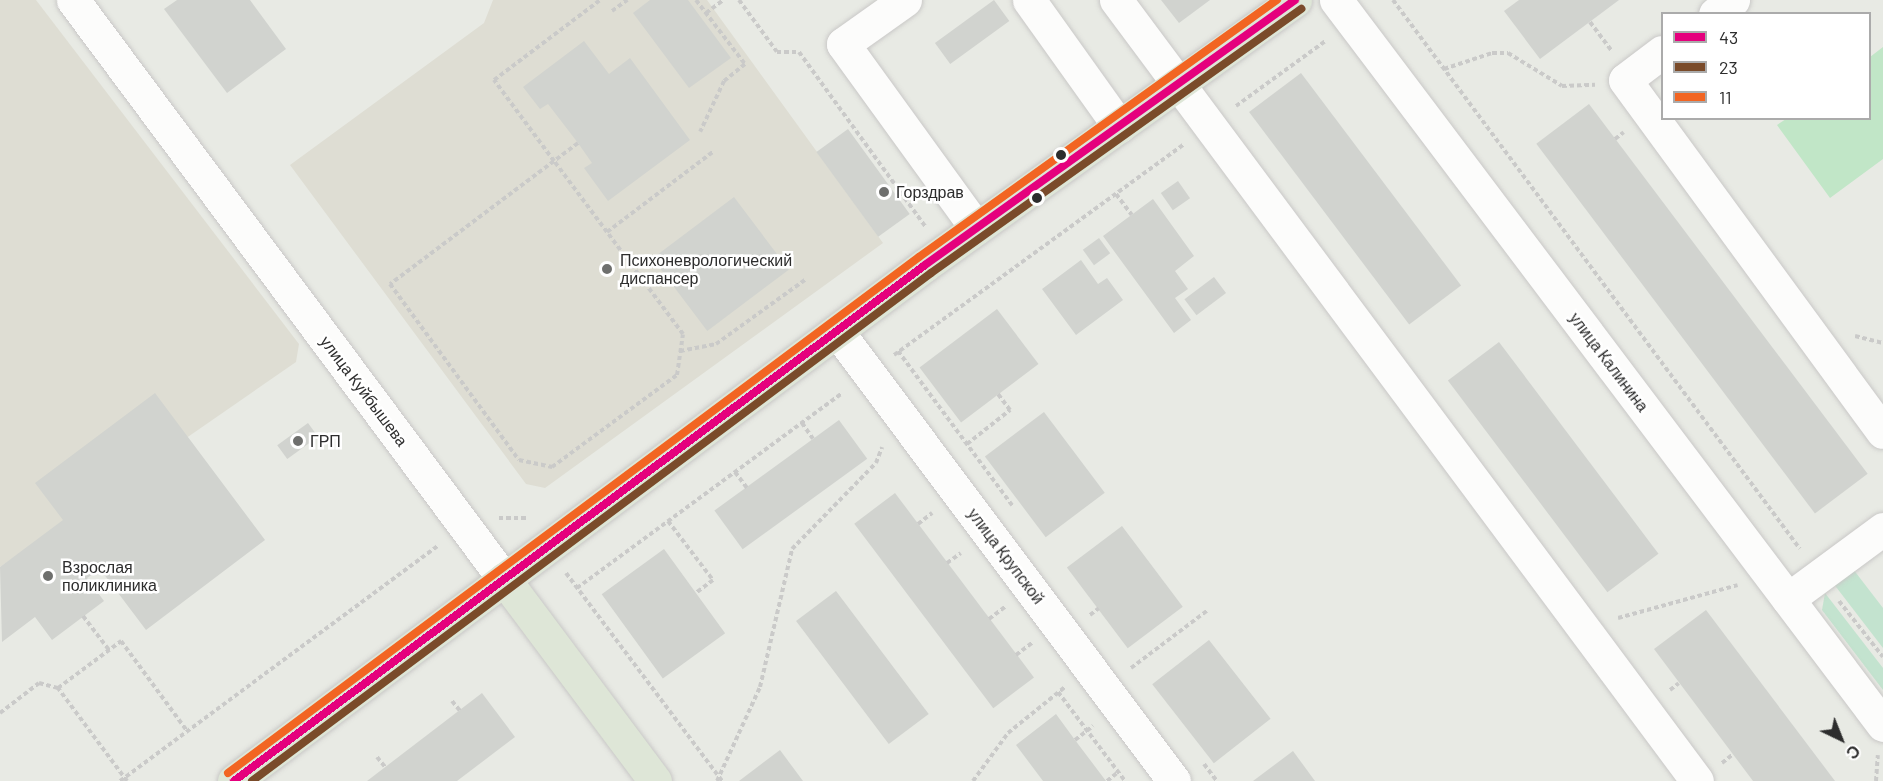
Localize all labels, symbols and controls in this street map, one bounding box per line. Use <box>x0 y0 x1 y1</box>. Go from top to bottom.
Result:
legend <box>1661 12 1871 120</box>
text: 43 <box>1719 26 1738 48</box>
text: 23 <box>1719 56 1738 78</box>
text: 11 <box>1719 86 1732 108</box>
unlabelled marker <box>1055 149 1067 161</box>
place label: Горздрав <box>896 182 964 202</box>
marker: Горздрав <box>877 185 891 199</box>
unlabelled marker <box>1031 192 1043 204</box>
place label: Психоневрологический диспансер <box>620 250 792 288</box>
marker: Психоневрологический диспансер <box>598 260 616 278</box>
street label: улица Калинина <box>1565 309 1653 415</box>
street label: улица Куйбышева <box>316 332 412 450</box>
place label: ГРП <box>310 431 341 451</box>
marker: ГРП <box>291 434 305 448</box>
street label: улица Крупской <box>964 504 1048 608</box>
place label: Взрослая поликлиника <box>62 557 157 595</box>
marker: Взрослая поликлиника <box>39 567 57 585</box>
north arrow <box>1811 709 1871 769</box>
text: С <box>1843 742 1864 763</box>

